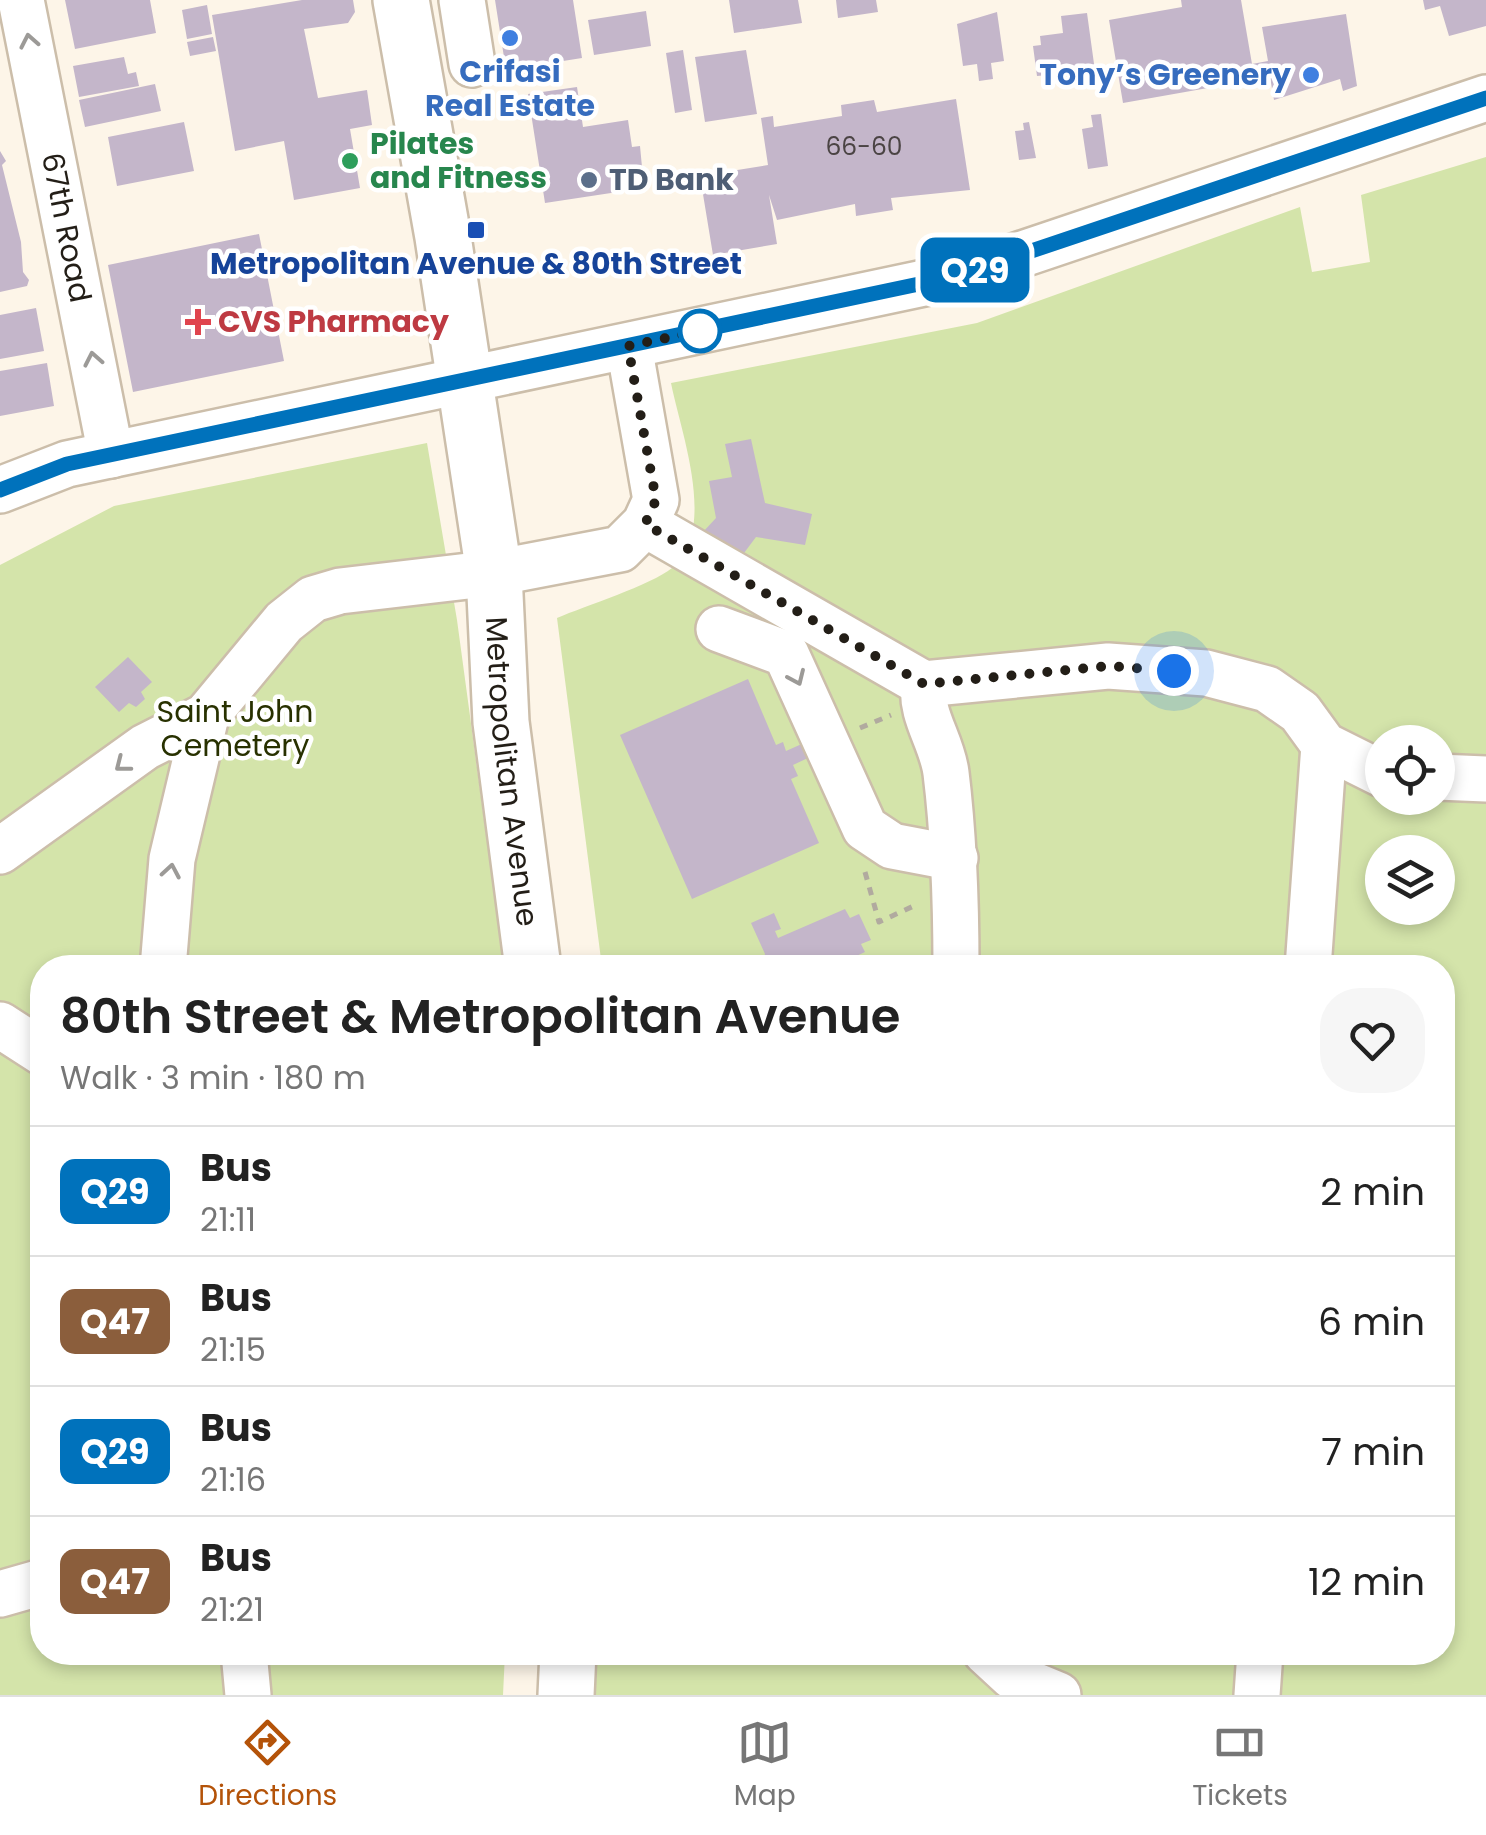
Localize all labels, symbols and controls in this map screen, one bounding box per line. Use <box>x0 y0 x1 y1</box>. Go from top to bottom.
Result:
marker: Crifasi Real Estate <box>499 27 521 49</box>
one-way arrow <box>19 33 40 50</box>
place label: Crifasi Real Estate <box>425 50 595 127</box>
place label: Tony’s Greenery <box>1039 53 1291 96</box>
marker: Tony’s Greenery <box>1300 64 1322 86</box>
place label: Pilates and Fitness <box>370 122 547 199</box>
house number: 66-60 <box>825 129 903 164</box>
street label: 67th Road <box>31 149 102 306</box>
marker: Pilates and Fitness <box>339 150 361 172</box>
place label: TD Bank <box>609 158 734 201</box>
marker: TD Bank <box>578 169 600 191</box>
marker: Metropolitan Avenue & 80th Street <box>465 219 487 241</box>
line badge: Q29 <box>918 238 1032 302</box>
place label: Metropolitan Avenue & 80th Street <box>210 242 742 285</box>
text: Q29 <box>940 246 1010 295</box>
place label: CVS Pharmacy <box>218 300 449 343</box>
unlabelled marker <box>679 310 721 352</box>
marker: CVS Pharmacy <box>187 311 209 333</box>
one-way arrow <box>83 351 104 368</box>
street label: Metropolitan Avenue <box>475 616 549 929</box>
your location <box>1149 646 1199 696</box>
one-way arrow <box>784 668 804 686</box>
park label: Saint John Cemetery <box>157 690 313 767</box>
map controls <box>1365 725 1455 925</box>
button: locate <box>1365 725 1455 815</box>
one-way arrow <box>115 753 133 771</box>
button: layers <box>1365 835 1455 925</box>
one-way arrow <box>160 862 181 879</box>
text: 80th Street & Metropolitan Avenue <box>60 983 900 1050</box>
button: heart <box>1320 988 1425 1093</box>
text: Walk · 3 min · 180 m <box>60 1055 366 1100</box>
text: Bus <box>200 1141 272 1194</box>
text: 2 min <box>1320 1165 1425 1218</box>
text: Q29 <box>80 1167 150 1216</box>
text: 21:11 <box>200 1197 256 1242</box>
text: Bus <box>200 1271 272 1324</box>
text: 6 min <box>1318 1295 1425 1348</box>
text: Q47 <box>80 1297 150 1346</box>
text: 21:15 <box>200 1327 266 1372</box>
text: Bus <box>200 1401 272 1454</box>
text: 7 min <box>1321 1425 1425 1478</box>
text: Q29 <box>80 1427 150 1476</box>
text: 21:16 <box>200 1457 266 1502</box>
text: Bus <box>200 1531 272 1584</box>
text: 12 min <box>1308 1555 1425 1608</box>
text: Q47 <box>80 1557 150 1606</box>
text: 21:21 <box>200 1587 264 1632</box>
tab: Directions <box>198 1715 337 1817</box>
tab: Map <box>734 1715 796 1817</box>
tab: Tickets <box>1192 1715 1288 1817</box>

